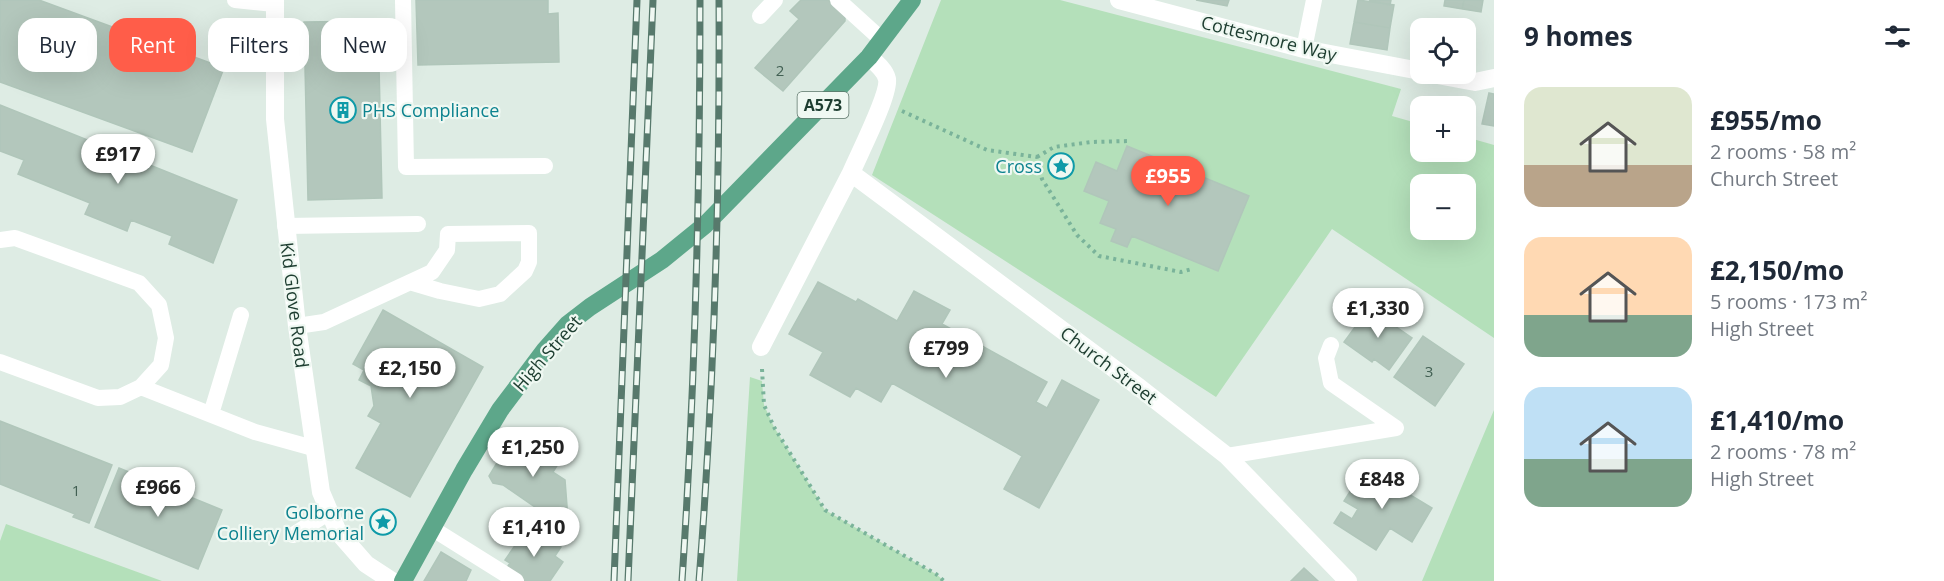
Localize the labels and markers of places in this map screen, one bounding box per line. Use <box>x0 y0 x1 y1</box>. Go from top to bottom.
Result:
building icon: PHS Compliance <box>328 95 358 125</box>
place label: PHS Compliance <box>362 98 499 122</box>
pin: £917 <box>82 134 154 185</box>
place icon: Cross <box>1046 151 1076 181</box>
place label: Cross <box>995 154 1042 178</box>
pin: £955 <box>1132 156 1204 207</box>
pin: £1,330 <box>1329 288 1427 339</box>
pin: £799 <box>910 328 982 379</box>
pin: £2,150 <box>361 348 459 399</box>
pin: £1,250 <box>484 427 582 478</box>
pin: £848 <box>1346 459 1418 510</box>
pin: £966 <box>122 467 194 518</box>
place label: Golborne Colliery Memorial <box>217 500 364 545</box>
place icon: Golborne Colliery Memorial <box>368 507 398 537</box>
pin: £1,410 <box>485 507 583 558</box>

